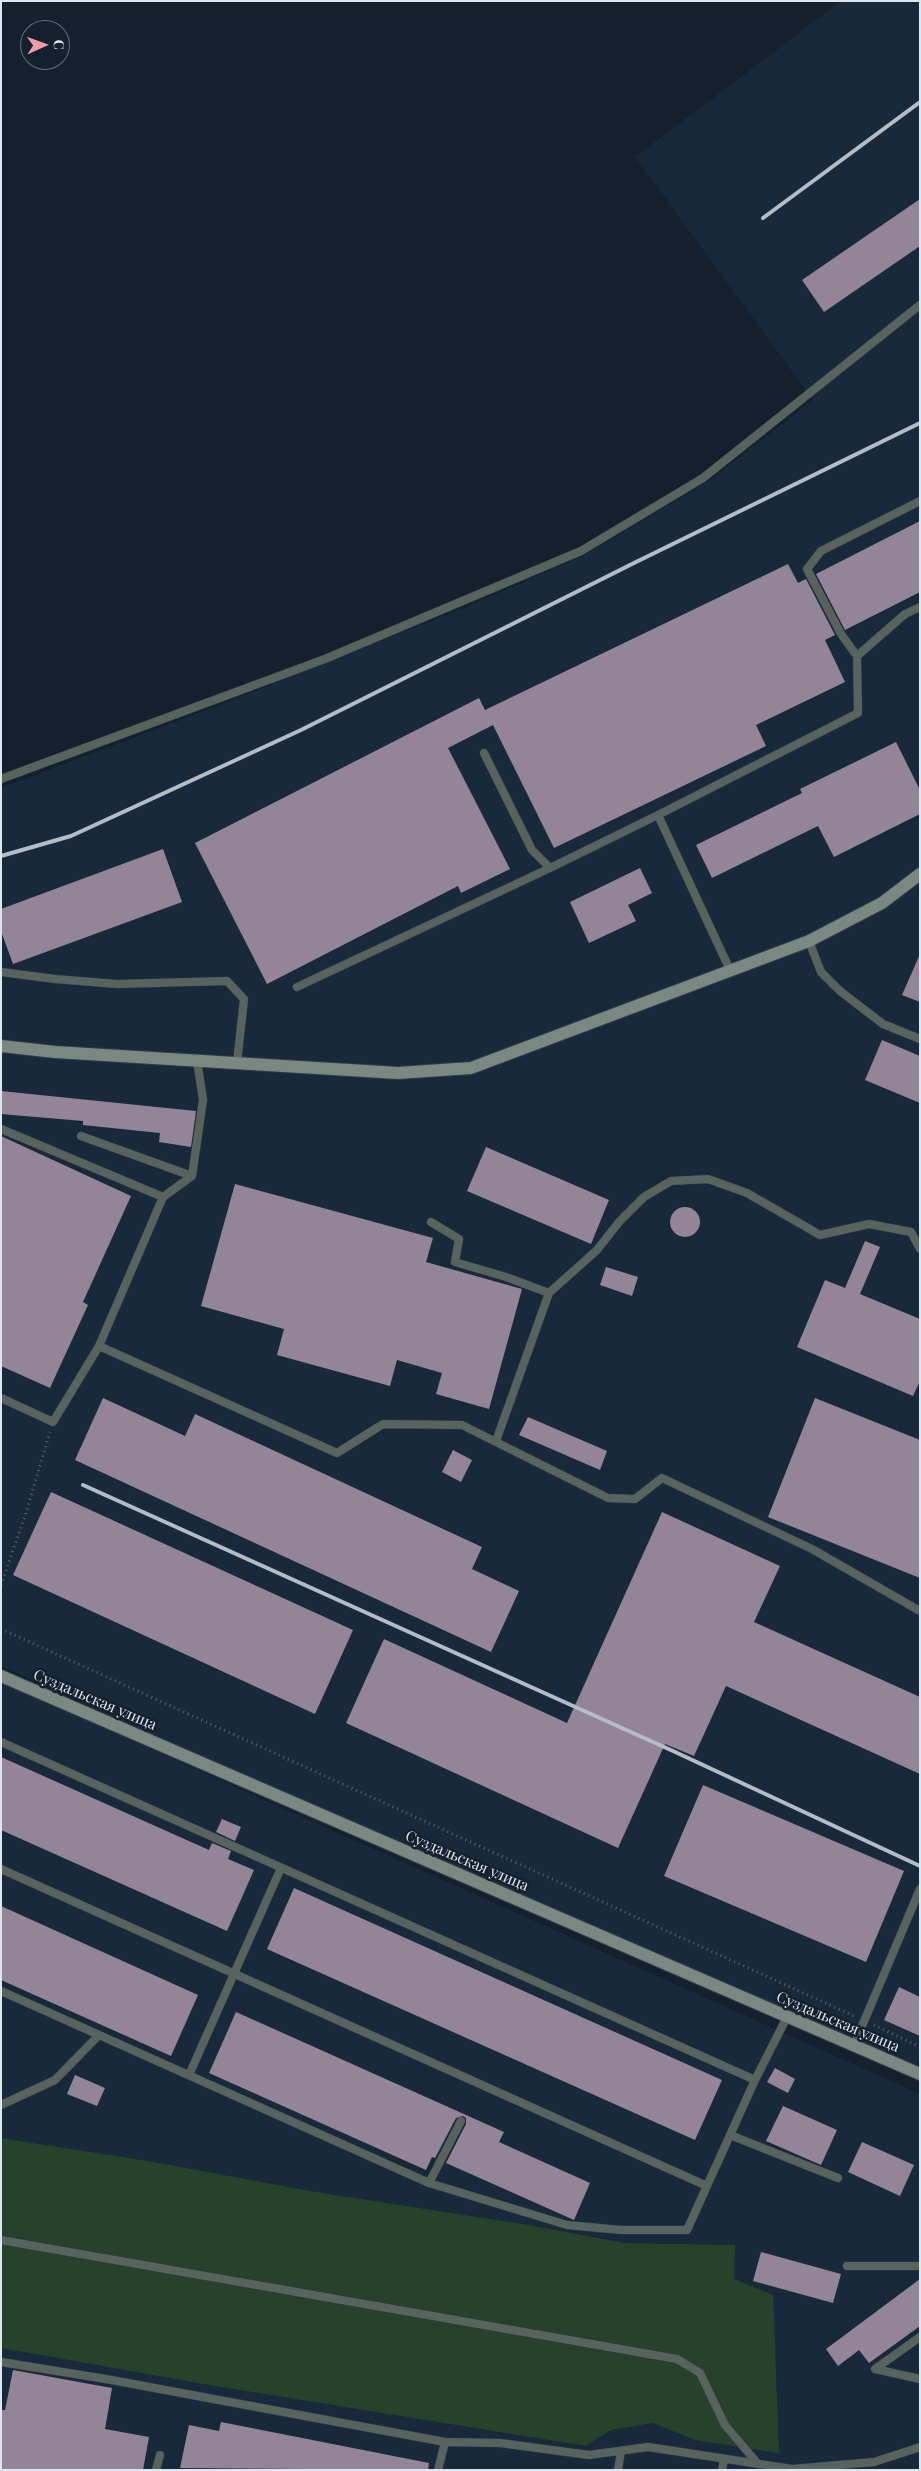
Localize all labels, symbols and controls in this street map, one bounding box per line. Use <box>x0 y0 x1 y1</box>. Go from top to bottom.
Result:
north arrow <box>20 20 70 70</box>
text: С <box>50 39 69 50</box>
street label: Суздальская улица <box>31 1666 159 1734</box>
street label: Суздальская улица <box>403 1827 531 1895</box>
street label: Суздальская улица <box>774 1988 902 2056</box>

